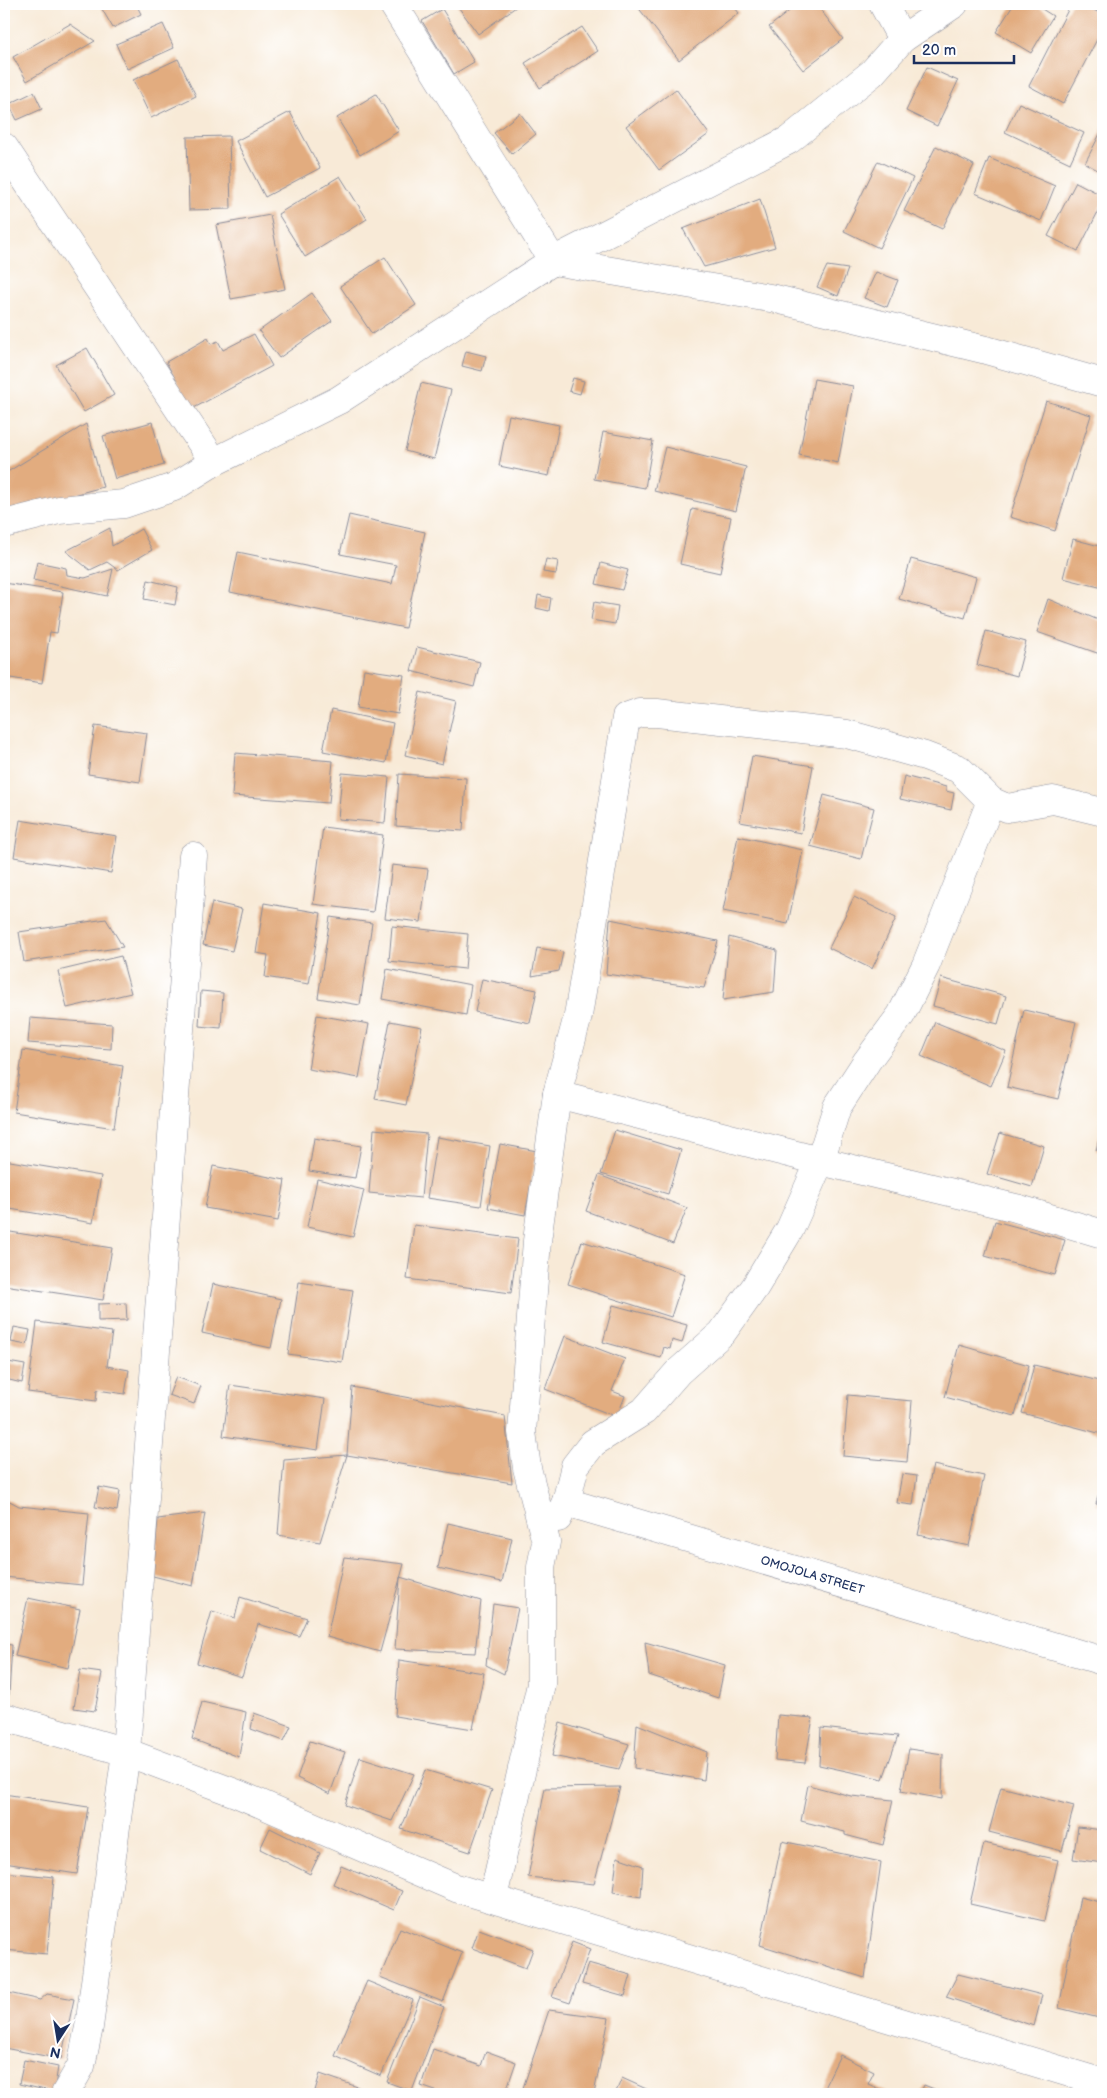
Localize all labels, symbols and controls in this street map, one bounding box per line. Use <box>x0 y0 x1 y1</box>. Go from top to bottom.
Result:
scale bar <box>914 32 1014 64</box>
text: 20 m <box>922 41 956 60</box>
street label: OMOJOLA STREET <box>759 1553 867 1598</box>
north arrow <box>32 2016 82 2066</box>
text: N <box>48 2043 62 2062</box>

